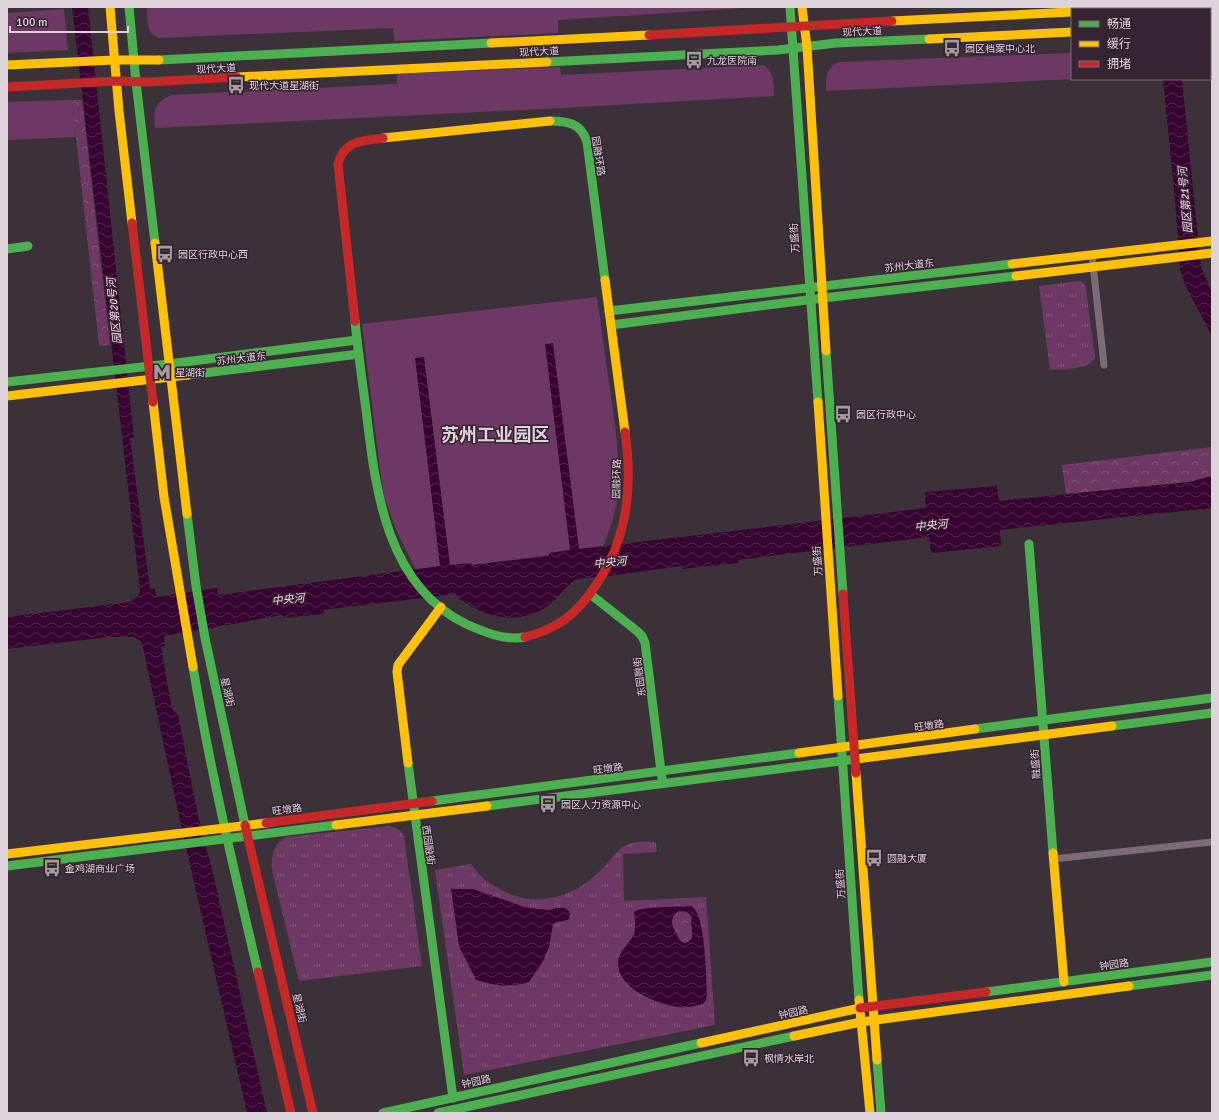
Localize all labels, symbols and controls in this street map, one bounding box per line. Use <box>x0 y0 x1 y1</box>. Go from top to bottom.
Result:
scale bar <box>10 8 128 34</box>
legend <box>1071 8 1211 80</box>
text: 100 m <box>16 15 48 30</box>
text: 畅通 <box>1107 17 1131 32</box>
street label: 现代大道 <box>842 25 882 39</box>
text: 缓行 <box>1107 37 1131 52</box>
bus stop icon: 园区档案中心北 <box>942 38 962 58</box>
place label: 园区档案中心北 <box>965 43 1035 55</box>
street label: 现代大道 <box>519 45 559 59</box>
bus stop icon: 九龙医院南 <box>684 50 704 70</box>
place label: 九龙医院南 <box>707 55 757 67</box>
text: 拥堵 <box>1107 57 1131 72</box>
street label: 现代大道 <box>196 62 236 76</box>
bus stop icon: 现代大道星湖街 <box>226 75 246 95</box>
place label: 现代大道星湖街 <box>249 80 319 92</box>
street label: 园融环路 <box>589 135 607 177</box>
water label: 园区第21号河 <box>1176 164 1195 234</box>
street label: 万盛街 <box>788 223 802 253</box>
bus stop icon: 园区行政中心西 <box>155 244 175 264</box>
place label: 园区行政中心西 <box>178 249 248 261</box>
street label: 苏州大道东 <box>884 257 935 275</box>
water label: 园区第20号河 <box>104 275 124 345</box>
street label: 苏州大道东 <box>216 350 267 368</box>
metro station icon: 星湖街 <box>152 362 172 382</box>
place label: 星湖街 <box>175 367 205 379</box>
bus stop icon: 园区行政中心 <box>833 404 853 424</box>
place label: 园区行政中心 <box>856 409 916 421</box>
district label: 苏州工业园区 <box>441 424 549 446</box>
street label: 园融环路 <box>611 459 623 499</box>
water label: 中央河 <box>914 517 950 534</box>
street label: 万盛街 <box>811 546 825 576</box>
water label: 中央河 <box>593 554 629 571</box>
water label: 中央河 <box>271 591 307 608</box>
street label: 东园融街 <box>632 656 648 697</box>
street label: 星湖街 <box>218 676 236 708</box>
street label: 旺墩路 <box>913 718 945 734</box>
street label: 融盛街 <box>1029 749 1043 779</box>
street label: 旺墩路 <box>593 761 624 777</box>
bus stop icon: 园区人力资源中心 <box>538 794 558 814</box>
place label: 园区人力资源中心 <box>561 799 641 811</box>
street label: 旺墩路 <box>272 802 303 818</box>
street label: 西园融街 <box>419 824 437 866</box>
bus stop icon: 圆融大厦 <box>864 848 884 868</box>
place label: 圆融大厦 <box>887 853 927 865</box>
bus stop icon: 金鸡湖商业广场 <box>42 858 62 878</box>
place label: 金鸡湖商业广场 <box>65 863 135 875</box>
street label: 万盛街 <box>834 869 848 899</box>
street label: 钟园路 <box>1098 957 1130 973</box>
street label: 星湖街 <box>290 992 308 1024</box>
street label: 钟园路 <box>777 1004 809 1022</box>
bus stop icon: 枫情水岸北 <box>741 1048 761 1068</box>
place label: 枫情水岸北 <box>764 1053 814 1065</box>
street label: 钟园路 <box>460 1073 492 1091</box>

